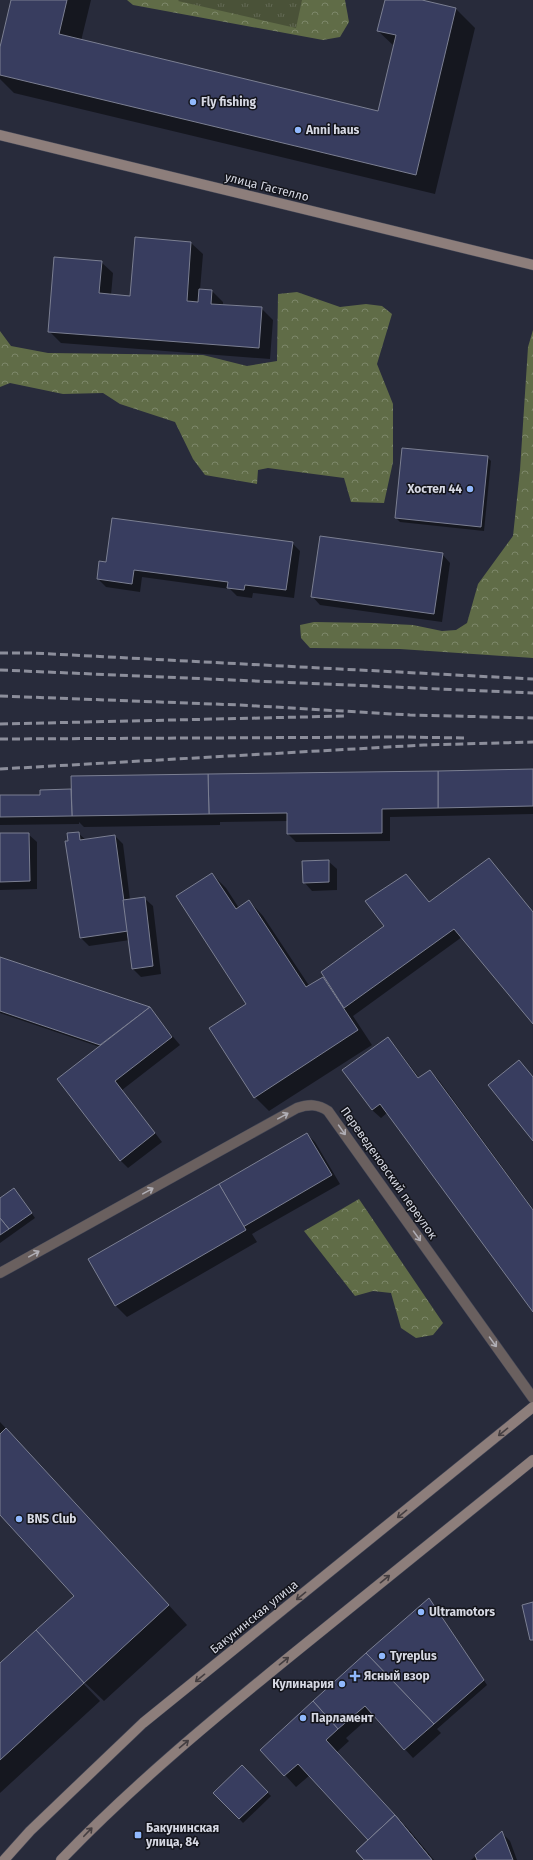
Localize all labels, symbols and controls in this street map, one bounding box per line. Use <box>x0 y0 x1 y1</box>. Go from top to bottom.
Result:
place label: Fly fishing <box>201 95 256 109</box>
marker: Fly fishing <box>188 97 198 107</box>
place label: Anni haus <box>305 123 360 137</box>
marker: Anni haus <box>293 125 303 135</box>
street label: улица Гастелло <box>224 170 310 204</box>
place label: Хостел 44 <box>406 482 462 496</box>
marker: Хостел 44 <box>465 484 475 494</box>
street label: Переведеновский переулок <box>338 1104 441 1242</box>
one-way arrow <box>277 1111 289 1119</box>
one-way arrow <box>338 1124 346 1135</box>
one-way arrow <box>142 1187 154 1194</box>
one-way arrow <box>413 1230 421 1241</box>
one-way arrow <box>28 1250 40 1258</box>
one-way arrow <box>489 1336 497 1347</box>
one-way arrow <box>497 1428 508 1436</box>
one-way arrow <box>397 1510 407 1519</box>
place label: BNS Club <box>27 1512 76 1526</box>
marker: BNS Club <box>14 1514 24 1524</box>
one-way arrow <box>379 1575 390 1583</box>
street label: Бакунинская улица <box>207 1577 301 1657</box>
one-way arrow <box>296 1592 307 1601</box>
place label: Ultramotors <box>429 1605 495 1619</box>
marker: Ultramotors <box>416 1607 426 1617</box>
place label: Tyreplus <box>390 1649 437 1663</box>
marker: Tyreplus <box>377 1651 387 1661</box>
one-way arrow <box>279 1657 289 1666</box>
place label: Ясный взор <box>364 1669 430 1683</box>
marker: Ясный взор <box>349 1670 361 1682</box>
one-way arrow <box>194 1673 205 1682</box>
place label: Кулинария <box>272 1677 334 1691</box>
marker: Кулинария <box>337 1679 347 1689</box>
place label: Парламент <box>311 1711 374 1725</box>
marker: Парламент <box>298 1713 308 1723</box>
one-way arrow <box>178 1740 189 1749</box>
place label: Бакунинская улица, 84 <box>145 1821 219 1849</box>
one-way arrow <box>83 1827 93 1837</box>
marker: Бакунинская улица, 84 <box>133 1830 143 1840</box>

